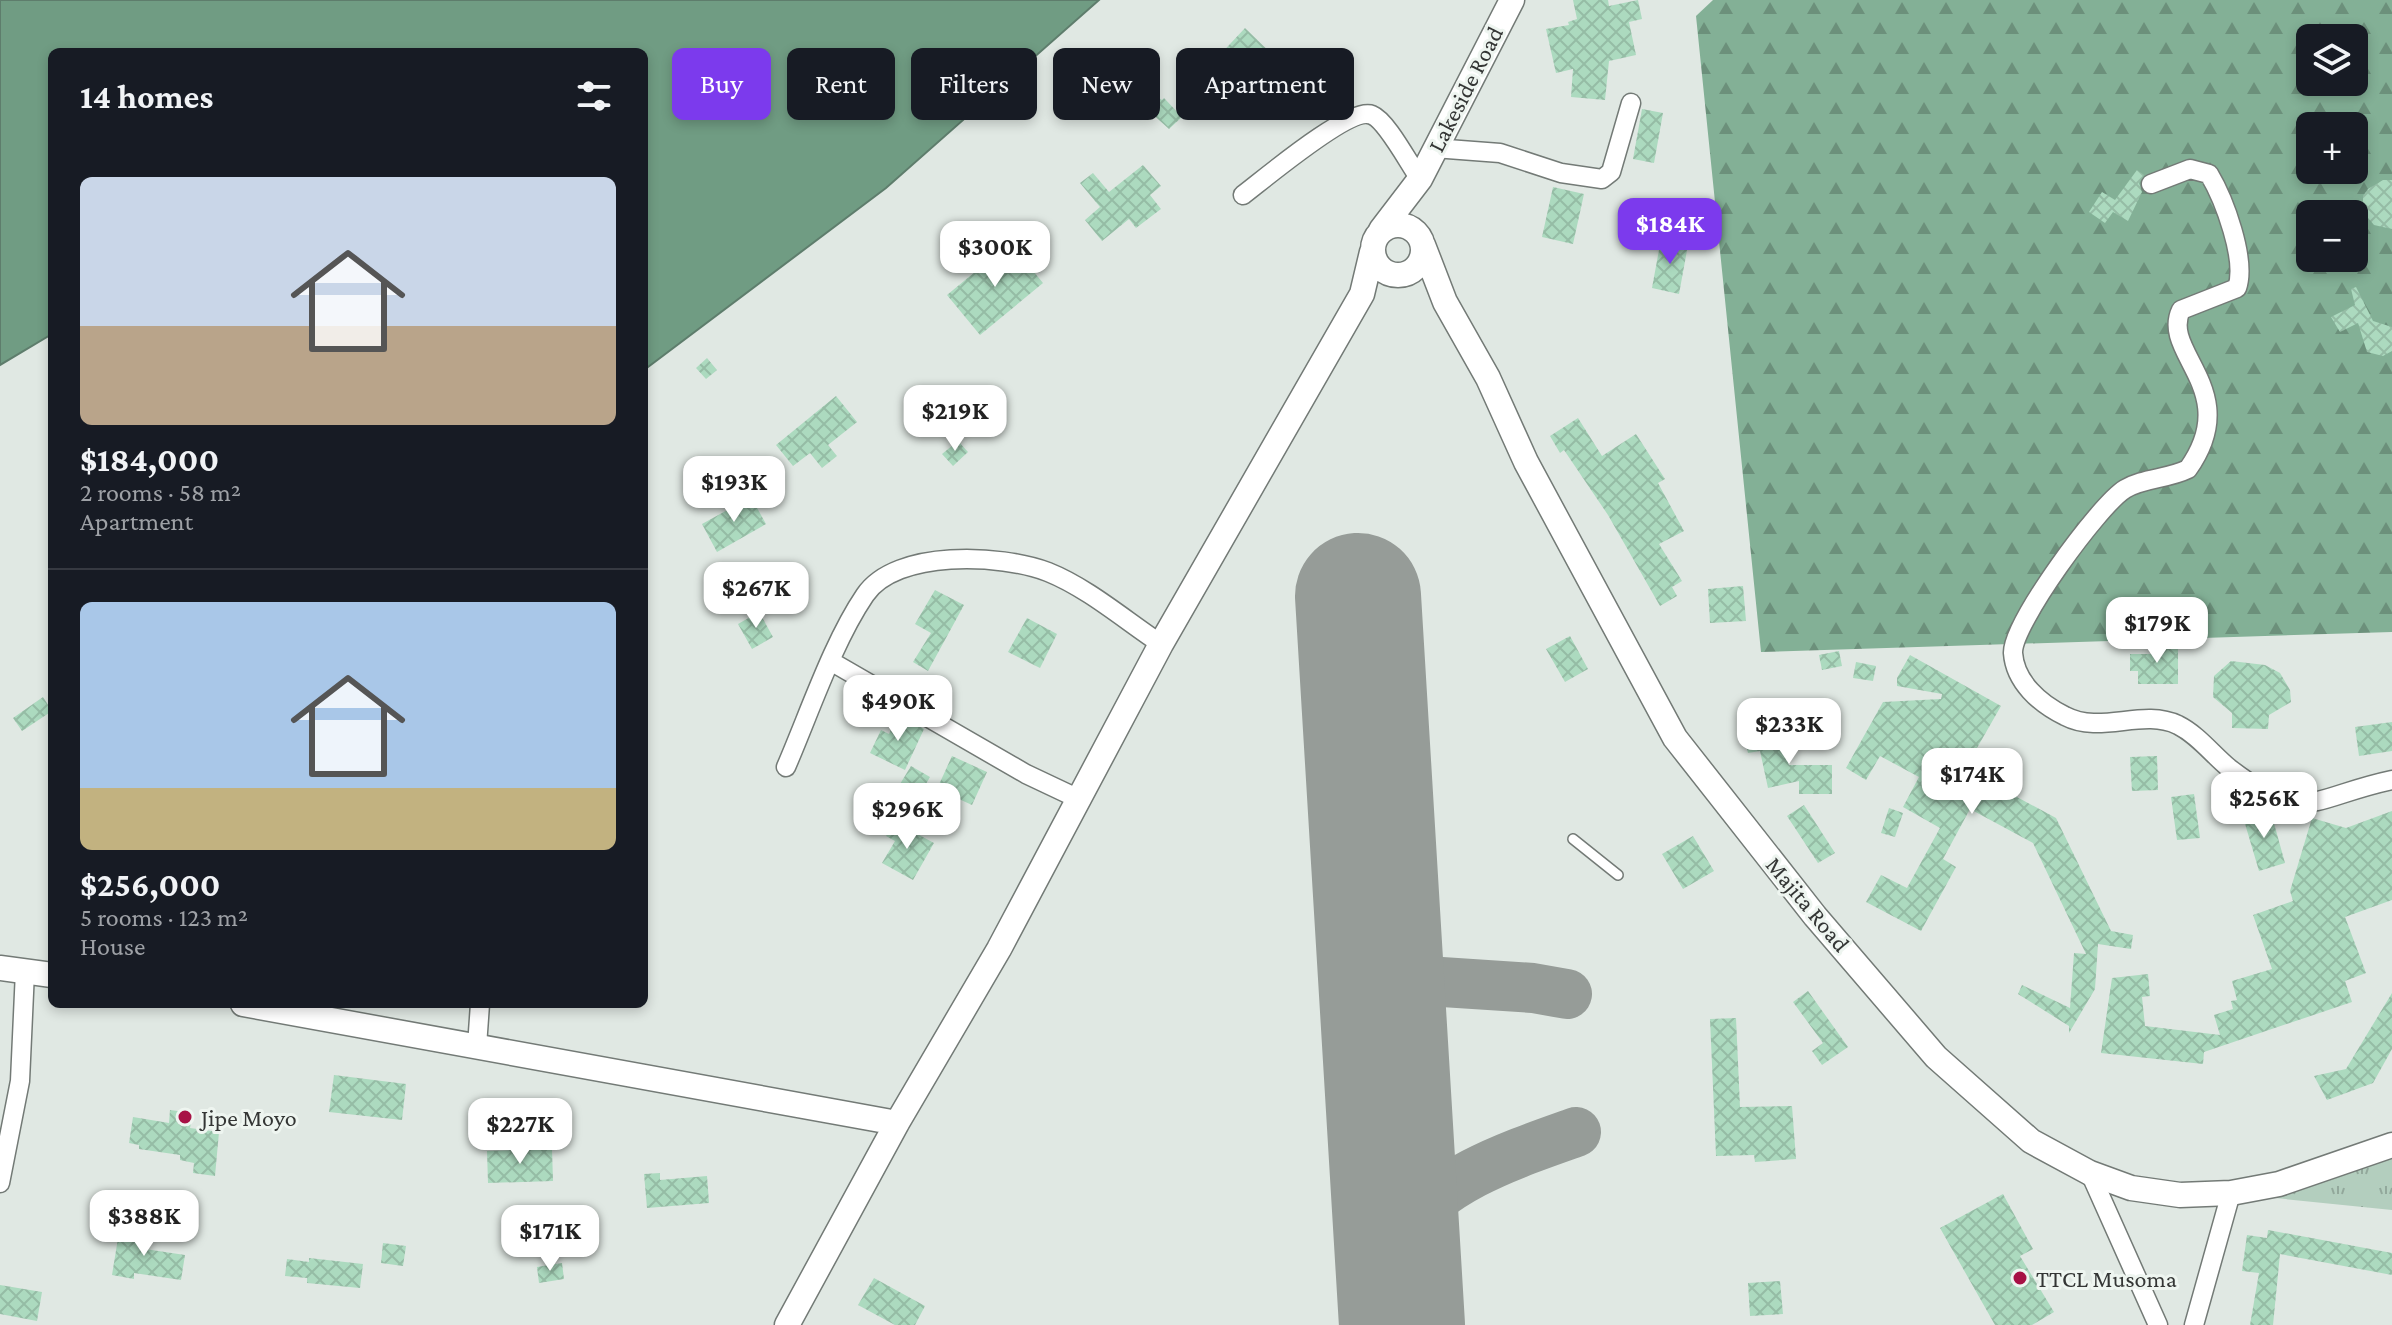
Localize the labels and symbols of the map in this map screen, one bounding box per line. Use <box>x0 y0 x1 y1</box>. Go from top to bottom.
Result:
street label: Lakeside Road <box>1422 22 1508 156</box>
pin: $184K <box>1614 198 1726 266</box>
pin: $300K <box>939 221 1051 289</box>
pin: $219K <box>899 385 1011 453</box>
pin: $193K <box>678 456 790 524</box>
pin: $267K <box>700 562 812 630</box>
pin: $179K <box>2101 597 2213 665</box>
pin: $490K <box>842 675 954 743</box>
pin: $233K <box>1733 698 1845 766</box>
pin: $174K <box>1916 748 2028 816</box>
pin: $256K <box>2208 772 2320 840</box>
pin: $296K <box>851 783 963 851</box>
street label: Majita Road <box>1761 851 1856 957</box>
pin: $227K <box>464 1098 576 1166</box>
place label: Jipe Moyo <box>199 1104 297 1131</box>
marker: Jipe Moyo <box>176 1108 194 1126</box>
pin: $388K <box>88 1190 200 1258</box>
pin: $171K <box>494 1205 606 1273</box>
place label: TTCL Musoma <box>2036 1265 2177 1292</box>
marker: TTCL Musoma <box>2011 1269 2029 1287</box>

